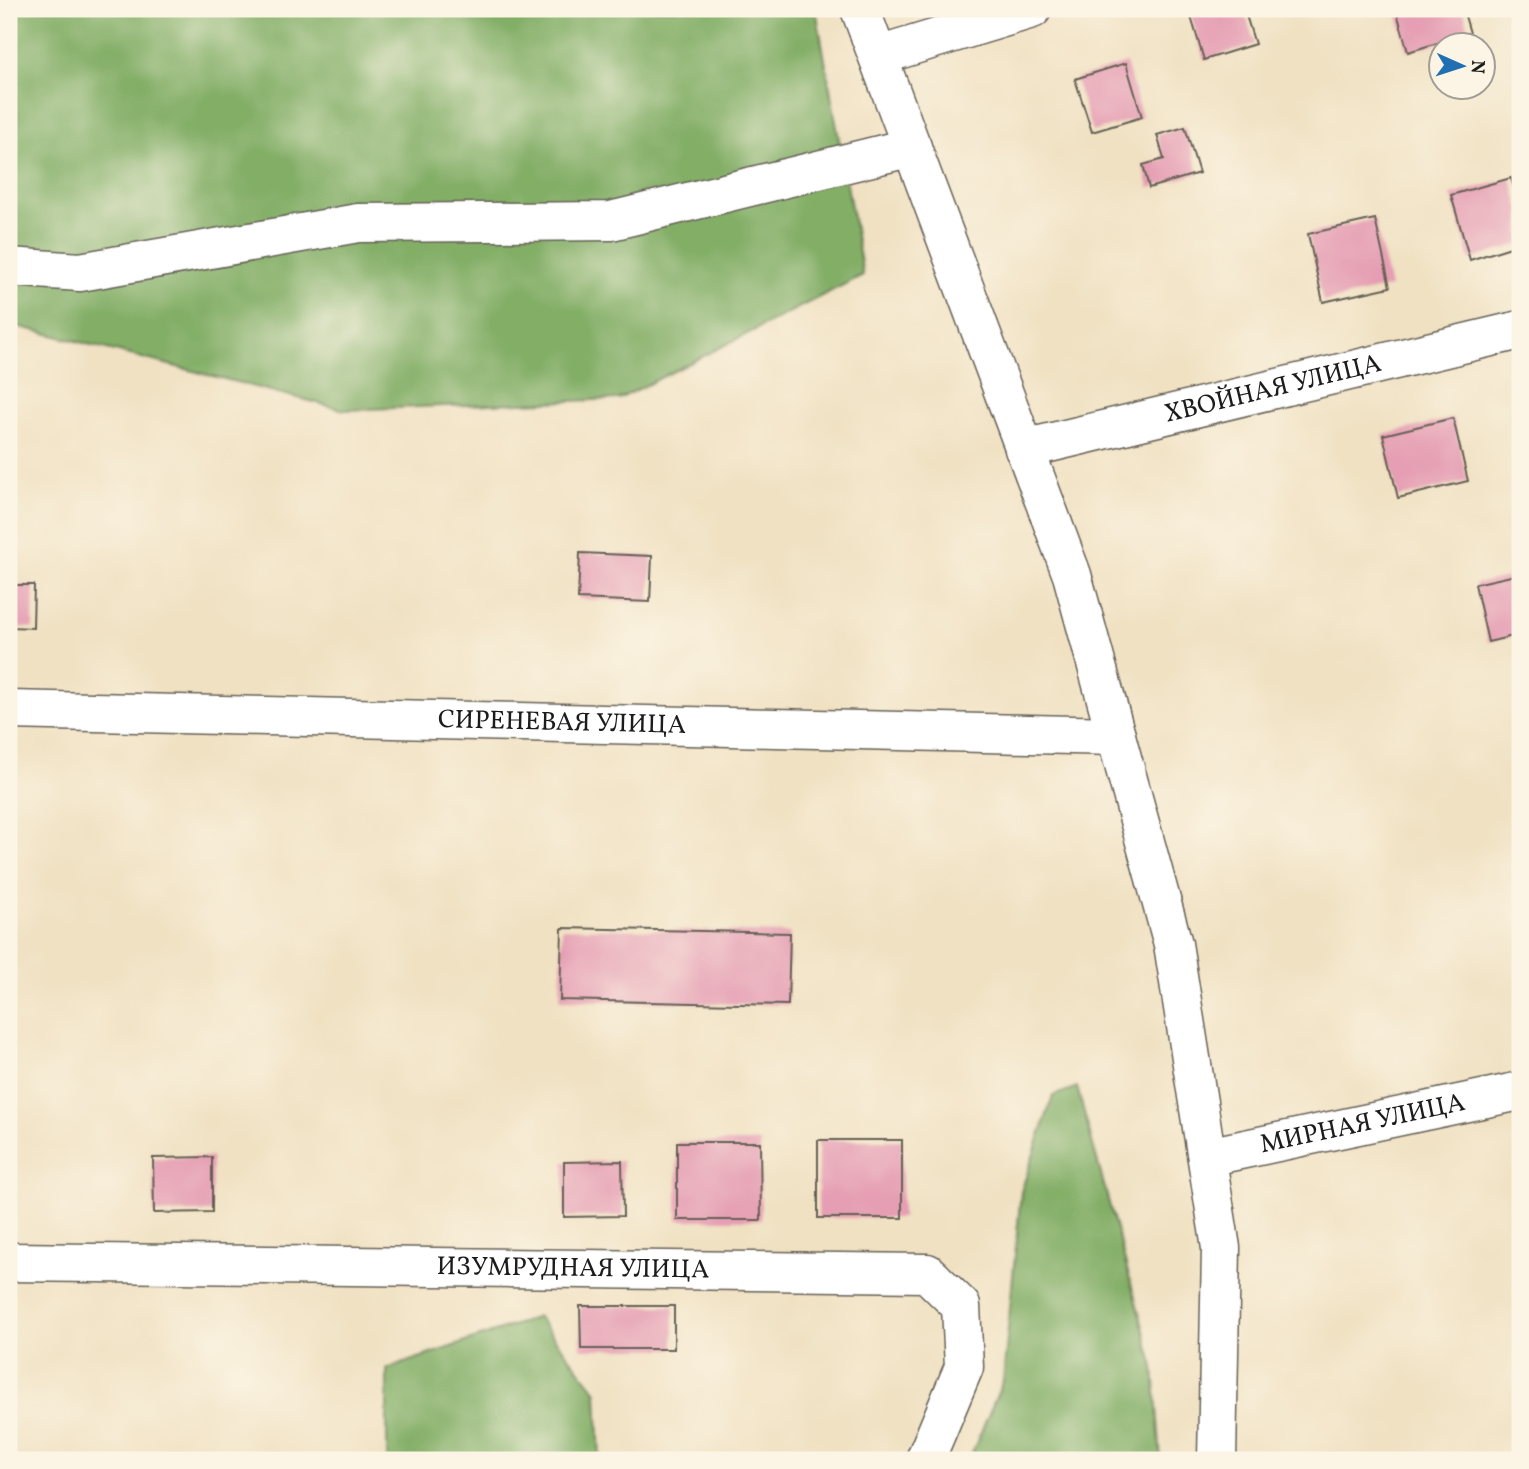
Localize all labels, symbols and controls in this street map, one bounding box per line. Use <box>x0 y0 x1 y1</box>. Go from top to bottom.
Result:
north arrow <box>1428 32 1498 102</box>
text: N <box>1464 59 1490 75</box>
street label: ХВОЙНАЯ УЛИЦА <box>1161 346 1385 433</box>
street label: СИРЕНЕВАЯ УЛИЦА <box>437 702 686 744</box>
street label: МИРНАЯ УЛИЦА <box>1257 1085 1468 1163</box>
street label: ИЗУМРУДНАЯ УЛИЦА <box>436 1249 710 1288</box>

